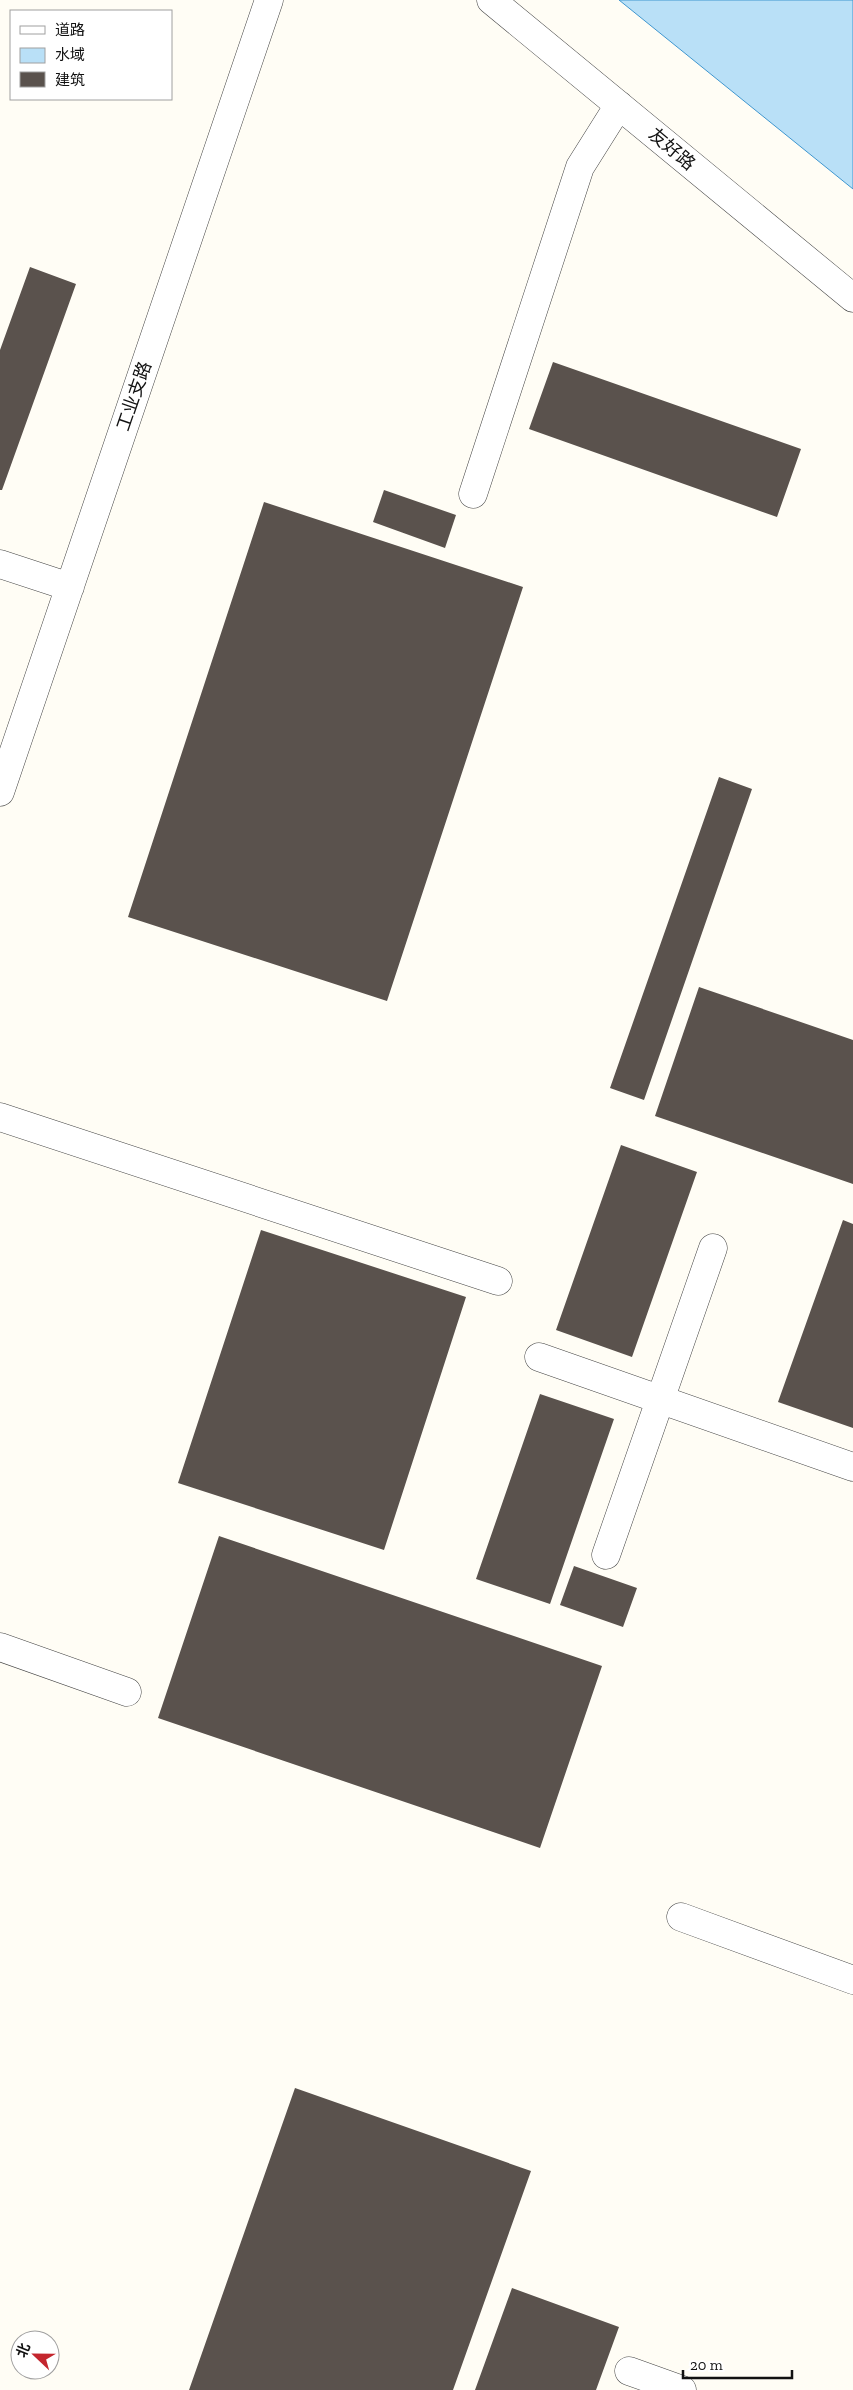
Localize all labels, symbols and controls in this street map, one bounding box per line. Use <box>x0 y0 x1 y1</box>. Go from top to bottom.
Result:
legend <box>10 10 172 100</box>
text: 道路 <box>55 21 85 39</box>
text: 水域 <box>55 46 85 64</box>
text: 建筑 <box>55 71 85 89</box>
street label: 友好路 <box>644 123 700 175</box>
street label: 工业支路 <box>112 358 156 434</box>
north arrow <box>10 2330 60 2380</box>
text: 北 <box>13 2341 34 2360</box>
scale bar <box>683 2348 792 2380</box>
text: 20 m <box>690 2356 723 2374</box>

